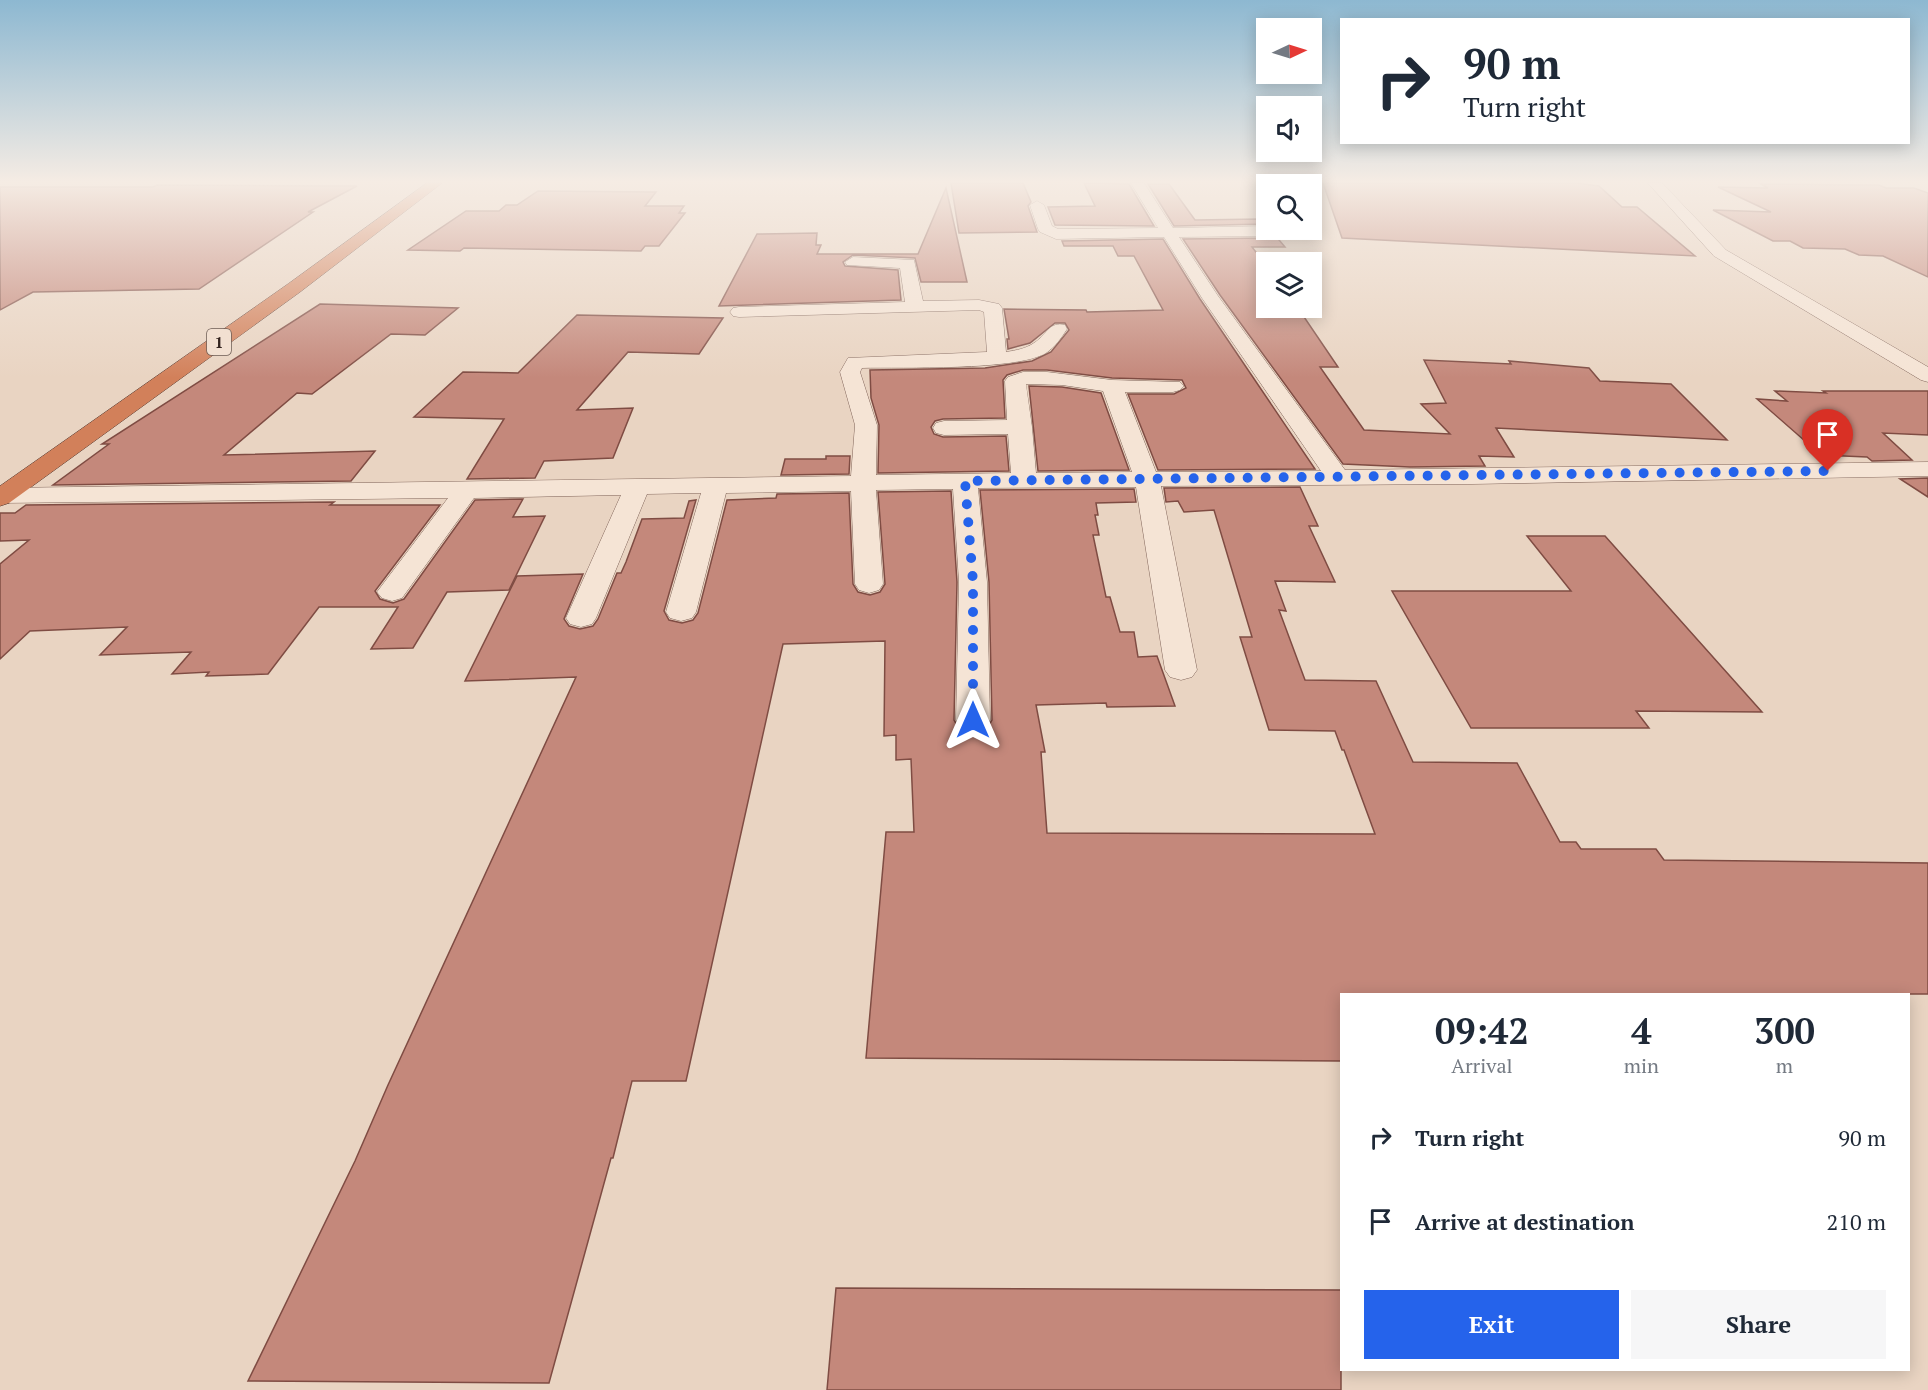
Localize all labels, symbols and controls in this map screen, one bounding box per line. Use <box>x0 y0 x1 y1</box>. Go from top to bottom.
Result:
north arrow <box>1256 18 1322 84</box>
map controls <box>1256 18 1322 318</box>
text: 90 m <box>1463 35 1561 91</box>
icon: right <box>1364 42 1442 120</box>
text: Turn right <box>1463 89 1586 125</box>
button: sound <box>1256 96 1322 162</box>
button: search <box>1256 174 1322 240</box>
button: layers <box>1256 252 1322 318</box>
road number: 1 <box>207 329 231 355</box>
pin <box>1802 409 1853 471</box>
icon: arrive <box>1811 418 1844 451</box>
position arrow <box>941 688 1005 752</box>
text: 09:42 <box>1435 1007 1529 1054</box>
text: 4 <box>1631 1007 1652 1054</box>
text: 300 <box>1754 1007 1815 1054</box>
text: Arrival <box>1451 1052 1513 1079</box>
text: min <box>1624 1052 1659 1079</box>
text: m <box>1776 1052 1793 1079</box>
icon: right <box>1364 1121 1397 1154</box>
text: Turn right <box>1415 1123 1524 1152</box>
text: 90 m <box>1838 1123 1886 1152</box>
icon: arrive <box>1364 1205 1397 1238</box>
text: Arrive at destination <box>1415 1207 1634 1236</box>
text: 210 m <box>1826 1207 1886 1236</box>
button: Exit <box>1364 1290 1619 1359</box>
button: Share <box>1631 1290 1886 1359</box>

